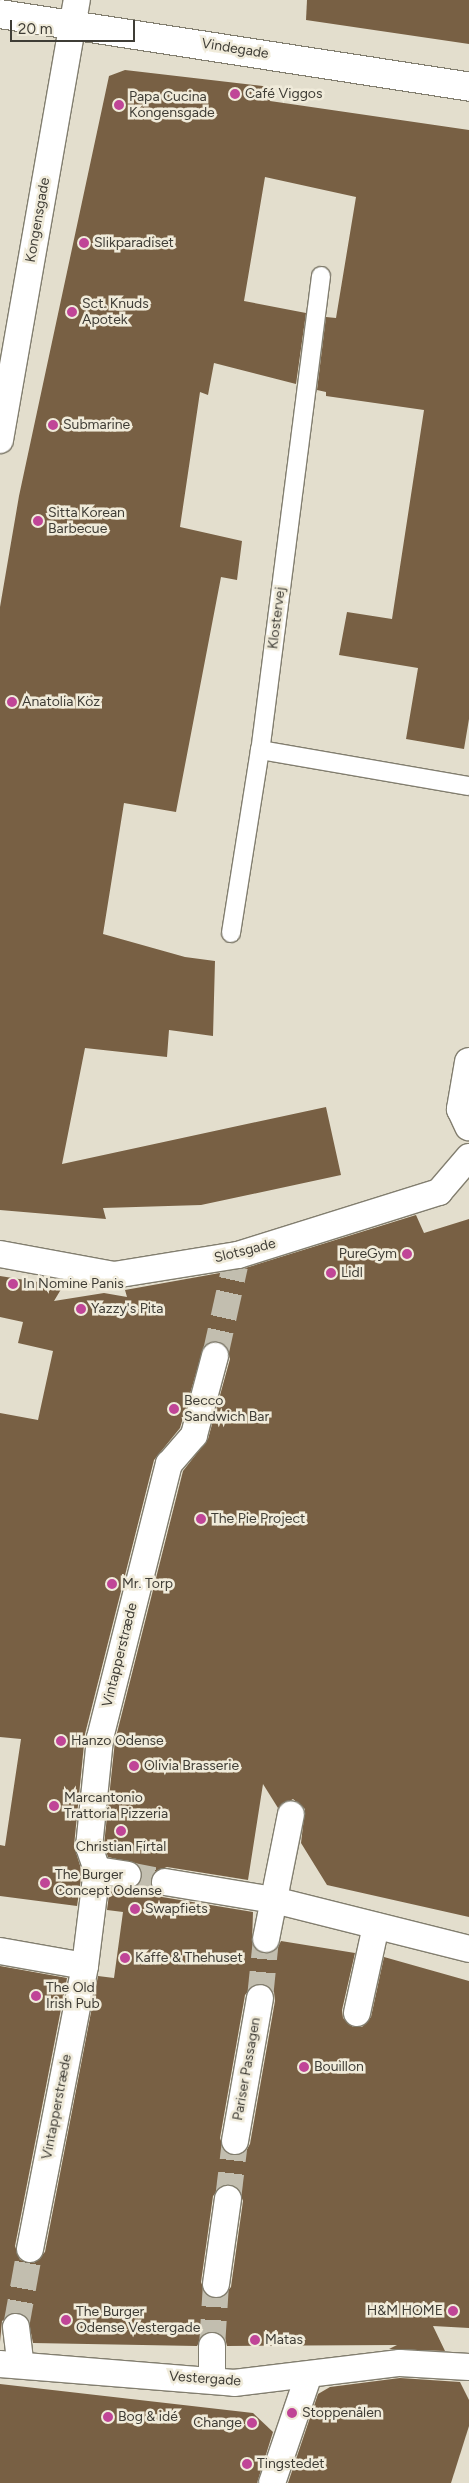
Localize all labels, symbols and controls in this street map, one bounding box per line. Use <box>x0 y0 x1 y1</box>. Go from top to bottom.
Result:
scale bar <box>12 10 138 42</box>
text: 20 m <box>18 20 52 38</box>
street label: Vindegade <box>200 35 270 63</box>
place label: Café Viggos <box>245 86 322 102</box>
marker: Café Viggos <box>229 88 241 100</box>
place label: Papa Cucina Kongensgade <box>129 89 215 121</box>
marker: Papa Cucina Kongensgade <box>113 99 125 111</box>
street label: Kongensgade <box>22 176 54 264</box>
place label: Slikparadiset <box>94 235 174 251</box>
marker: Slikparadiset <box>78 237 90 249</box>
place label: Sct. Knuds Apotek <box>82 296 149 328</box>
marker: Sct. Knuds Apotek <box>66 306 78 318</box>
place label: Submarine <box>63 417 130 433</box>
marker: Submarine <box>47 419 59 431</box>
place label: Sitta Korean Barbecue <box>48 505 125 538</box>
marker: Sitta Korean Barbecue <box>32 515 44 527</box>
street label: Klostervej <box>265 586 289 650</box>
place label: Anatolia Köz <box>22 694 100 710</box>
marker: Anatolia Köz <box>6 696 18 708</box>
street label: Slotsgade <box>212 1235 278 1267</box>
place label: PureGym <box>339 1246 397 1262</box>
marker: PureGym <box>401 1248 413 1260</box>
place label: Lidl <box>341 1265 363 1281</box>
marker: Lidl <box>325 1267 337 1279</box>
place label: In Nomine Panis <box>23 1276 124 1292</box>
marker: In Nomine Panis <box>7 1278 19 1290</box>
place label: Yazzy's Pita <box>91 1301 163 1317</box>
marker: Yazzy's Pita <box>75 1303 87 1315</box>
place label: Becco Sandwich Bar <box>184 1393 269 1425</box>
marker: Becco Sandwich Bar <box>168 1403 180 1415</box>
place label: The Pie Project <box>211 1511 305 1527</box>
marker: The Pie Project <box>195 1513 207 1525</box>
place label: Mr. Torp <box>122 1576 173 1592</box>
marker: Mr. Torp <box>106 1578 118 1590</box>
street label: Vintapperstræde <box>99 1601 141 1709</box>
place label: Hanzo Odense <box>71 1733 164 1749</box>
marker: Hanzo Odense <box>55 1735 67 1747</box>
place label: Olivia Brasserie <box>144 1758 239 1774</box>
marker: Olivia Brasserie <box>128 1760 140 1772</box>
place label: Marcantonio Trattoria Pizzeria <box>64 1790 168 1822</box>
marker: Marcantonio Trattoria Pizzeria <box>48 1800 60 1812</box>
marker: Christian Firtal <box>115 1825 127 1837</box>
place label: Christian Firtal <box>76 1839 166 1855</box>
place label: The Burger Concept Odense <box>55 1867 162 1900</box>
marker: The Burger Concept Odense <box>39 1877 51 1889</box>
place label: Swapfiets <box>145 1901 208 1917</box>
marker: Swapfiets <box>129 1903 141 1915</box>
place label: Kaffe & Thehuset <box>135 1950 243 1966</box>
marker: Kaffe & Thehuset <box>119 1952 131 1964</box>
place label: The Old Irish Pub <box>46 1980 100 2012</box>
marker: The Old Irish Pub <box>30 1990 42 2002</box>
street label: Pariser Passagen <box>230 2016 264 2122</box>
street label: Vintapperstræde <box>39 2053 75 2161</box>
place label: Bouillon <box>314 2059 364 2075</box>
marker: Bouillon <box>298 2061 310 2073</box>
place label: H&M HOME <box>367 2303 443 2319</box>
place label: The Burger Odense Vestergade <box>76 2304 200 2336</box>
marker: H&M HOME <box>447 2305 459 2317</box>
marker: The Burger Odense Vestergade <box>60 2314 72 2326</box>
place label: Matas <box>265 2332 303 2348</box>
marker: Matas <box>249 2334 261 2346</box>
street label: Vestergade <box>168 2368 242 2390</box>
place label: Stoppenålen <box>302 2405 382 2421</box>
marker: Stoppenålen <box>286 2407 298 2419</box>
place label: Bog & idé <box>118 2409 178 2425</box>
marker: Bog & idé <box>102 2411 114 2423</box>
place label: Change <box>193 2415 242 2431</box>
marker: Change <box>246 2417 258 2429</box>
place label: Tingstedet <box>257 2456 325 2472</box>
marker: Tingstedet <box>241 2458 253 2470</box>

